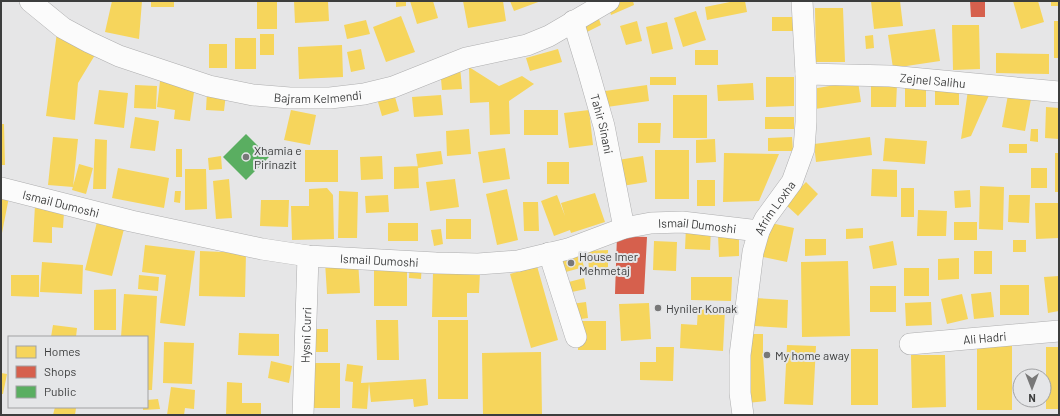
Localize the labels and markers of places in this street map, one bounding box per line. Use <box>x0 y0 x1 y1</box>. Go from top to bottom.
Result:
place label: Xhamia e Pirinazit <box>254 143 302 171</box>
marker: Xhamia e Pirinazit <box>241 152 251 162</box>
place label: House Imer Mehmetaj <box>579 249 639 277</box>
marker: House Imer Mehmetaj <box>566 258 576 268</box>
place label: Hyniler Konak <box>666 301 737 315</box>
marker: Hyniler Konak <box>653 303 663 313</box>
place label: My home away <box>775 348 850 362</box>
marker: My home away <box>762 350 772 360</box>

